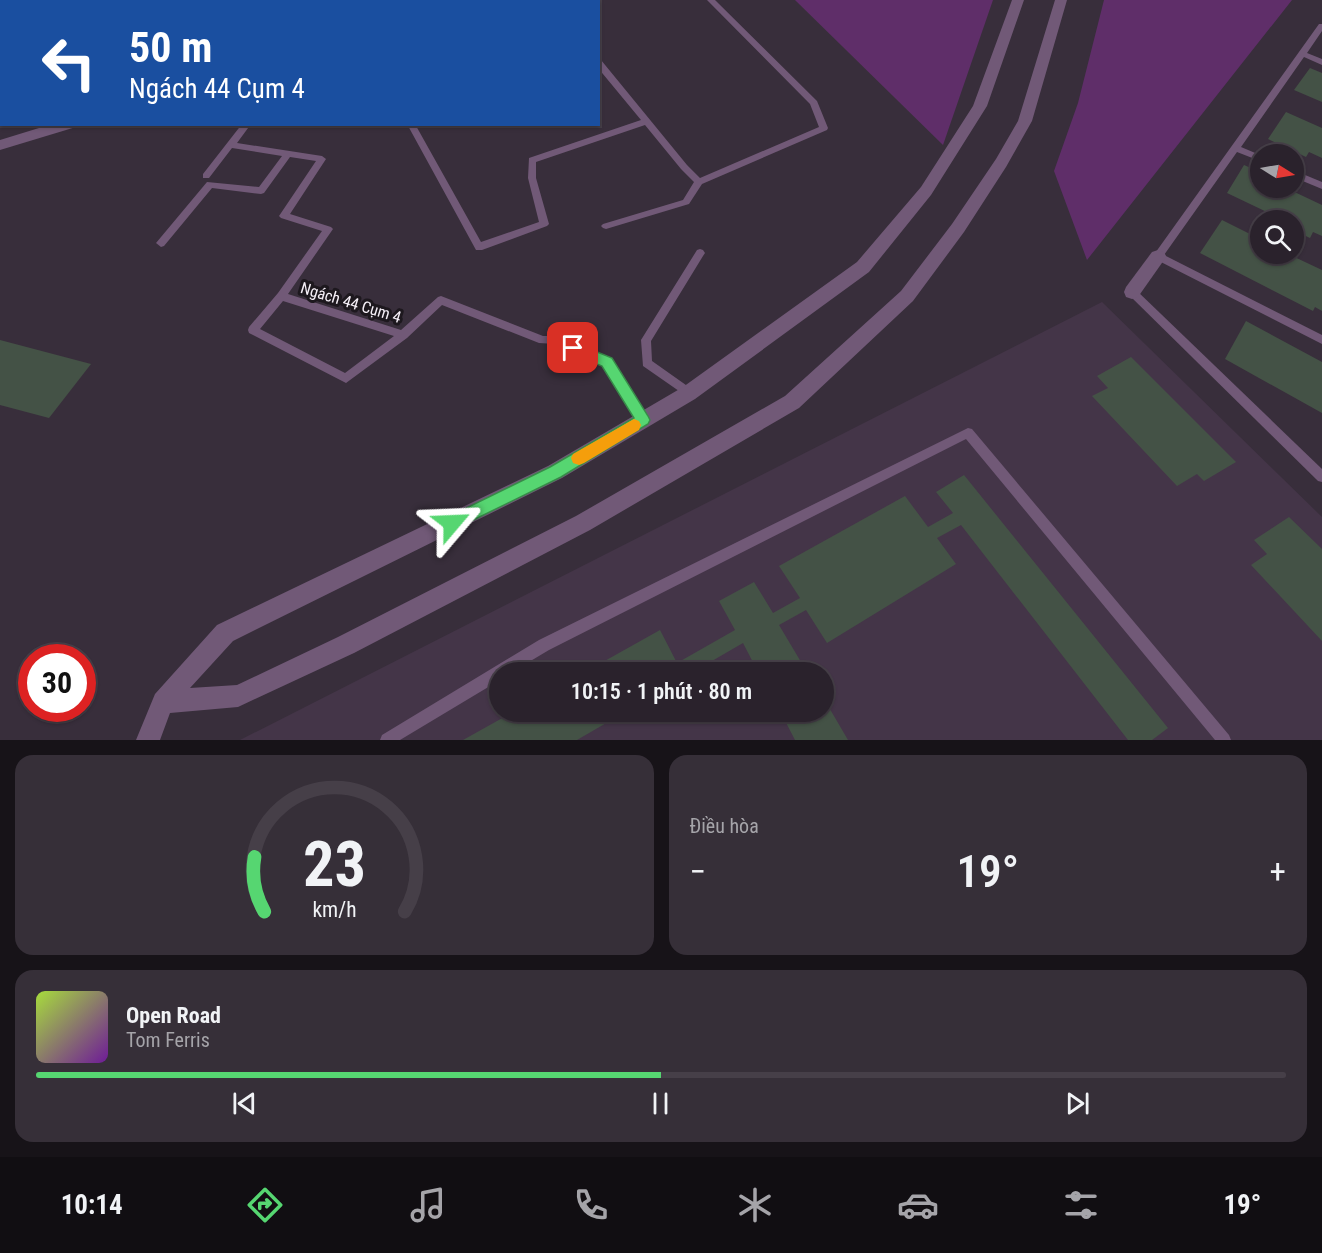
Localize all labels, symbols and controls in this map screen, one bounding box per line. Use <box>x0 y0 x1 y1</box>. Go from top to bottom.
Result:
text: 50 m <box>129 23 212 72</box>
icon: left <box>30 24 108 102</box>
text: Ngách 44 Cụm 4 <box>129 73 305 105</box>
north arrow <box>1250 144 1304 198</box>
map controls <box>1250 144 1304 264</box>
button: search <box>1250 210 1304 264</box>
street label: Ngách 44 Cụm 4 <box>298 278 404 327</box>
pin <box>547 322 598 373</box>
icon: arrive <box>556 331 589 364</box>
position arrow <box>420 491 484 555</box>
speed limit sign: 30 <box>18 644 96 722</box>
text: 10:15 · 1 phút · 80 m <box>571 679 752 704</box>
text: Điều hòa <box>690 814 759 838</box>
text: 23 <box>303 828 366 901</box>
text: 19° <box>956 845 1019 898</box>
text: − <box>690 852 706 891</box>
text: + <box>1270 852 1286 891</box>
text: km/h <box>312 897 356 922</box>
text: Open Road <box>126 1003 221 1028</box>
text: Tom Ferris <box>126 1028 210 1052</box>
icon: previous <box>228 1087 261 1120</box>
icon: pause <box>644 1087 677 1120</box>
icon: next <box>1061 1087 1094 1120</box>
icon: directions <box>244 1184 286 1226</box>
icon: music <box>407 1184 449 1226</box>
icon: phone <box>570 1184 612 1226</box>
icon: climate <box>734 1184 776 1226</box>
icon: car <box>897 1184 939 1226</box>
icon: filters <box>1060 1184 1102 1226</box>
text: 10:14 <box>61 1189 123 1221</box>
text: 19° <box>1223 1189 1261 1221</box>

